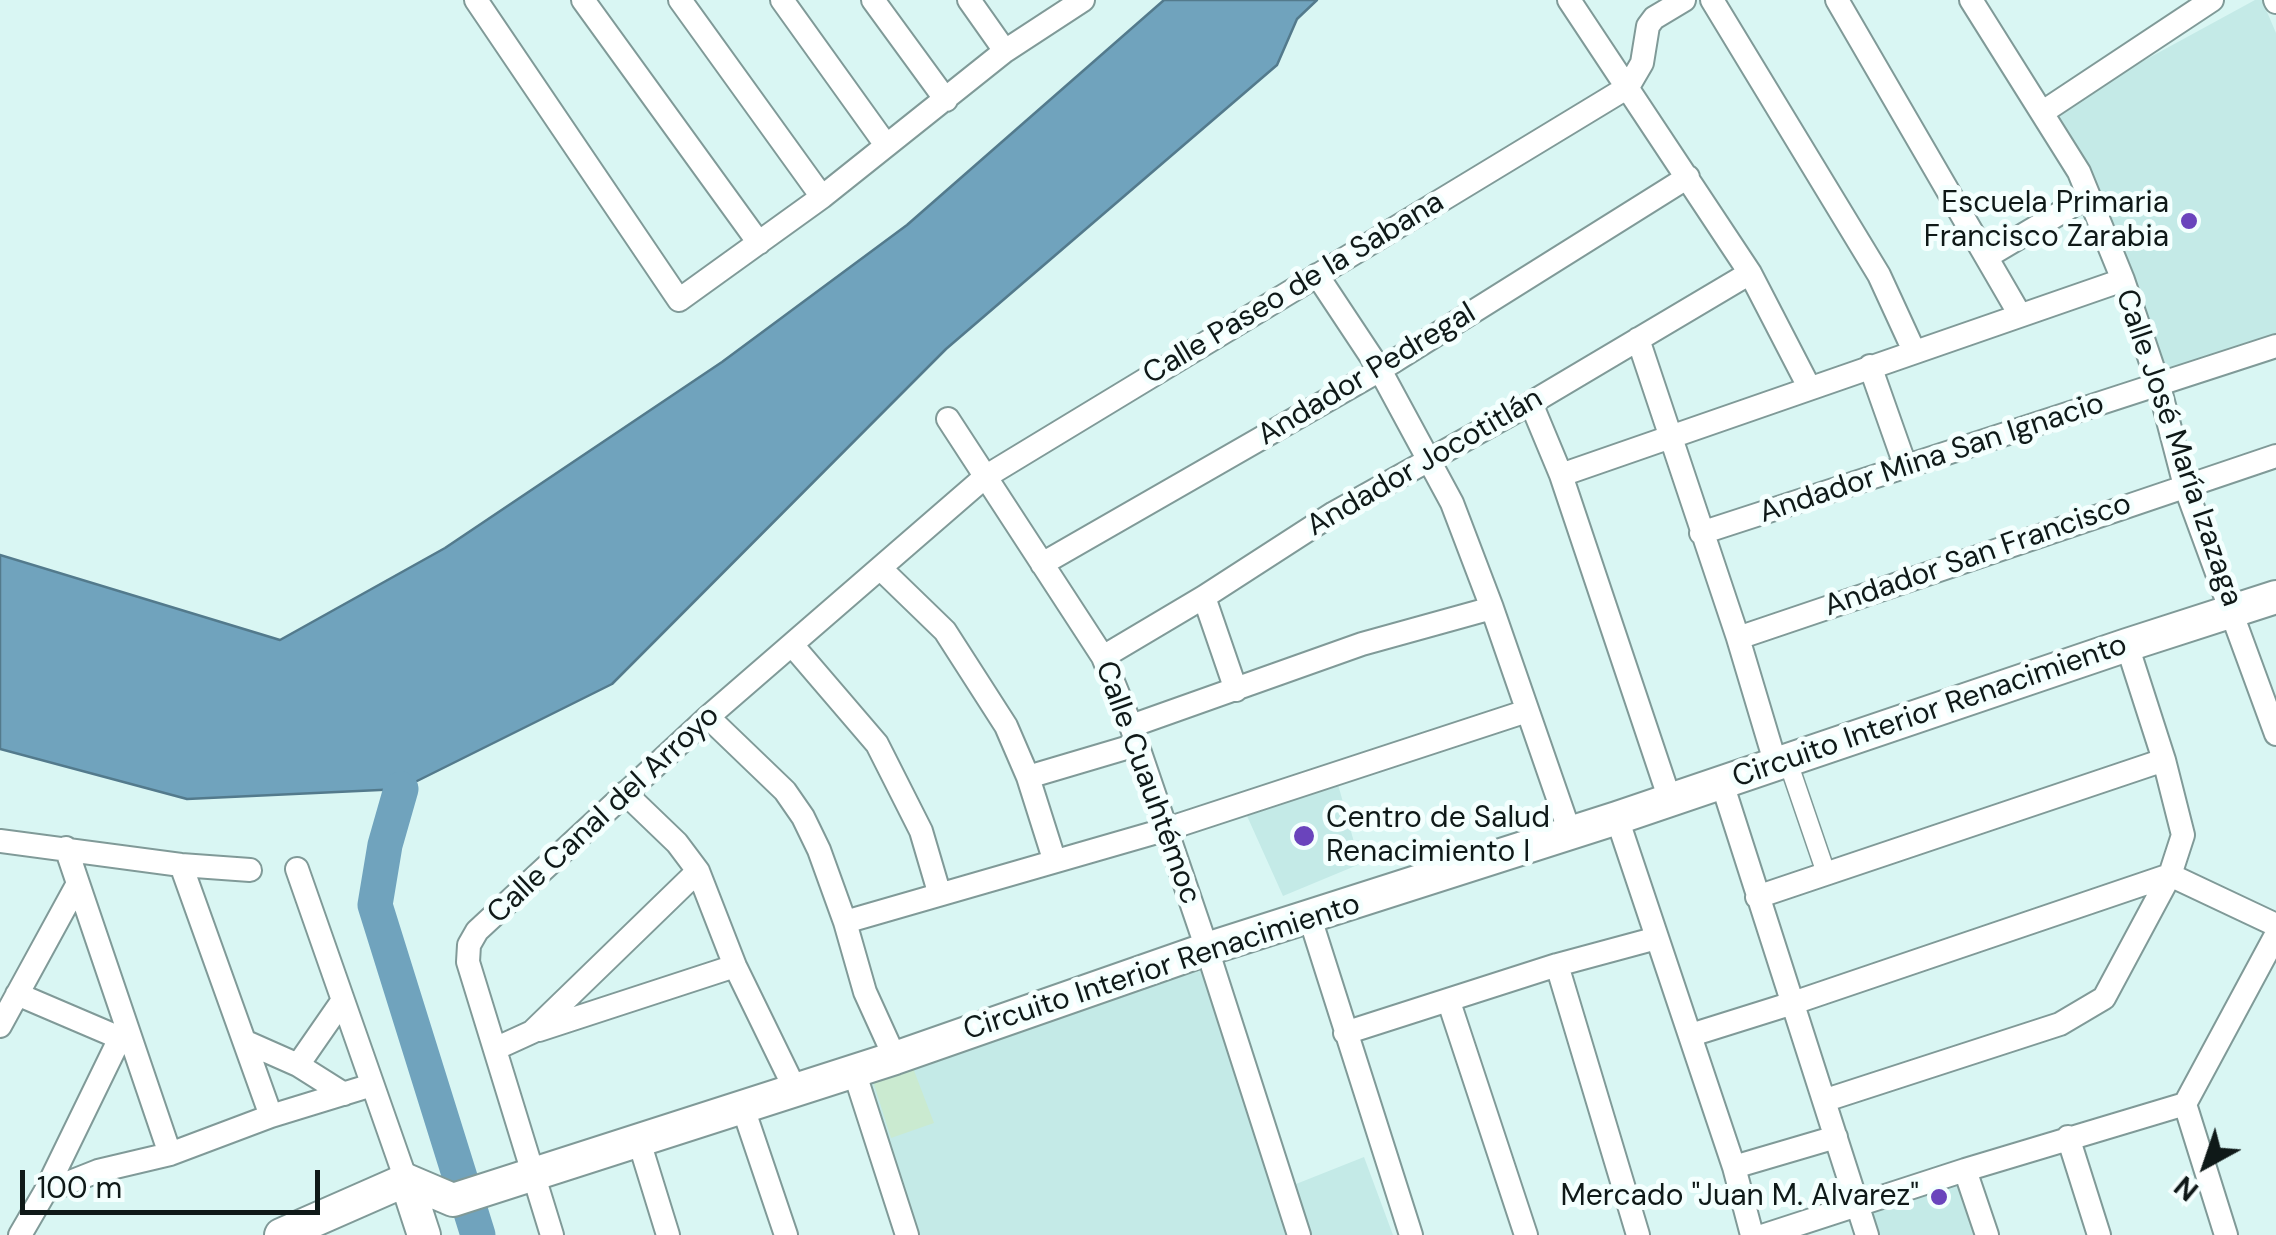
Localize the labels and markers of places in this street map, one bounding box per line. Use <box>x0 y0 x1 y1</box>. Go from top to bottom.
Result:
place label: Escuela Primaria Francisco Zarabia <box>1924 186 2169 256</box>
marker: Escuela Primaria Francisco Zarabia <box>2178 210 2200 232</box>
place label: Centro de Salud Renacimiento I <box>1326 801 1550 872</box>
marker: Centro de Salud Renacimiento I <box>1291 823 1317 849</box>
place label: Mercado "Juan M. Alvarez" <box>1561 1179 1919 1215</box>
marker: Mercado "Juan M. Alvarez" <box>1928 1186 1950 1208</box>

